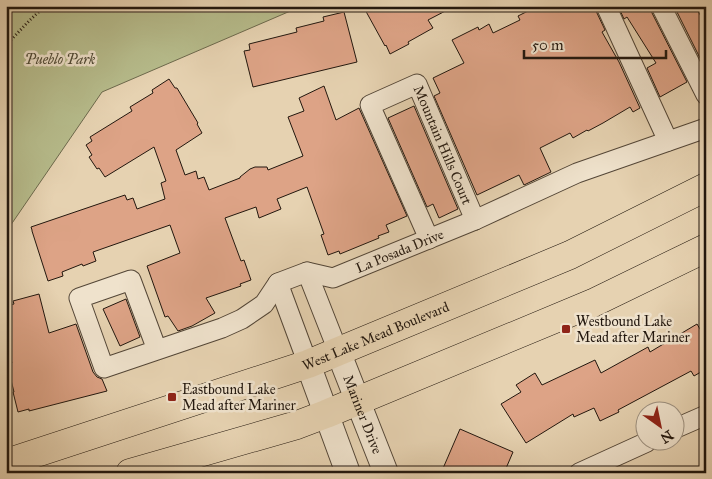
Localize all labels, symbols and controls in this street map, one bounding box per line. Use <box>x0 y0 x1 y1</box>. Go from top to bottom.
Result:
scale bar <box>524 28 667 60</box>
text: 50 m <box>532 36 564 54</box>
park label: Pueblo Park <box>25 51 96 68</box>
street label: Mountain Hills Court <box>410 83 476 207</box>
street label: La Posada Drive <box>353 225 446 276</box>
street label: West Lake Mead Boulevard <box>300 298 452 374</box>
place label: Westbound Lake Mead after Mariner <box>576 313 691 346</box>
marker: Westbound Lake Mead after Mariner <box>560 323 572 335</box>
street label: Mariner Drive <box>340 372 386 456</box>
place label: Eastbound Lake Mead after Mariner <box>182 381 297 414</box>
marker: Eastbound Lake Mead after Mariner <box>166 391 178 403</box>
north arrow <box>634 402 684 452</box>
text: N <box>657 426 676 447</box>

